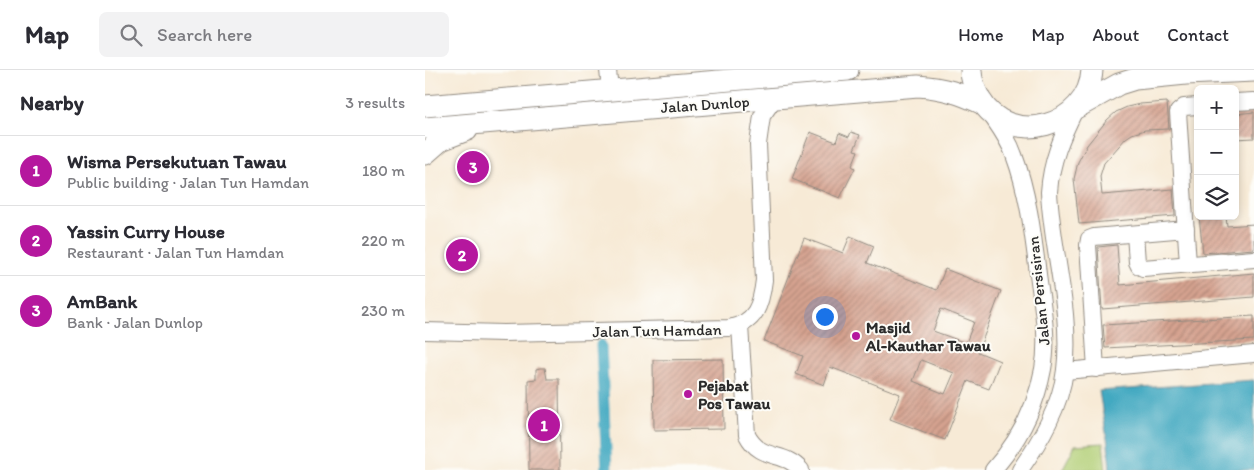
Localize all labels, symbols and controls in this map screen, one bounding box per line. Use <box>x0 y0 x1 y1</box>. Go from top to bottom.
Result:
search box <box>99 12 449 57</box>
text: Map <box>25 20 69 49</box>
icon: search <box>117 21 145 49</box>
text: Search here <box>157 23 252 46</box>
text: Home <box>958 24 1004 46</box>
text: Map <box>1032 24 1065 46</box>
text: About <box>1093 24 1139 46</box>
text: Contact <box>1167 24 1229 46</box>
map controls <box>1194 85 1239 220</box>
button: + <box>1194 85 1239 130</box>
text: Nearby <box>20 90 84 115</box>
street label: Jalan Dunlop <box>660 92 750 117</box>
text: 3 results <box>345 93 405 112</box>
button: − <box>1194 130 1239 175</box>
pin: 3 <box>457 148 489 186</box>
text: Wisma Persekutuan Tawau <box>67 150 287 173</box>
text: 1 <box>32 161 40 180</box>
text: 180 m <box>362 161 405 180</box>
text: Public building · Jalan Tun Hamdan <box>67 173 309 192</box>
button: layers <box>1194 175 1239 220</box>
text: Yassin Curry House <box>67 220 225 243</box>
text: 2 <box>32 231 40 250</box>
text: 220 m <box>361 231 405 250</box>
street label: Jalan Persisiran <box>1023 235 1054 346</box>
pin: 2 <box>446 236 478 274</box>
text: Restaurant · Jalan Tun Hamdan <box>67 243 284 262</box>
text: AmBank <box>67 290 137 313</box>
text: 3 <box>32 301 40 320</box>
text: 230 m <box>361 301 405 320</box>
your location <box>812 304 838 330</box>
text: Bank · Jalan Dunlop <box>67 313 203 332</box>
place label: Masjid Al-Kauthar Tawau <box>865 318 991 355</box>
street label: Jalan Tun Hamdan <box>592 320 722 341</box>
marker: Masjid Al-Kauthar Tawau <box>850 330 862 342</box>
place label: Pejabat Pos Tawau <box>698 376 771 413</box>
marker: Pejabat Pos Tawau <box>682 388 694 400</box>
pin: 1 <box>528 406 560 444</box>

